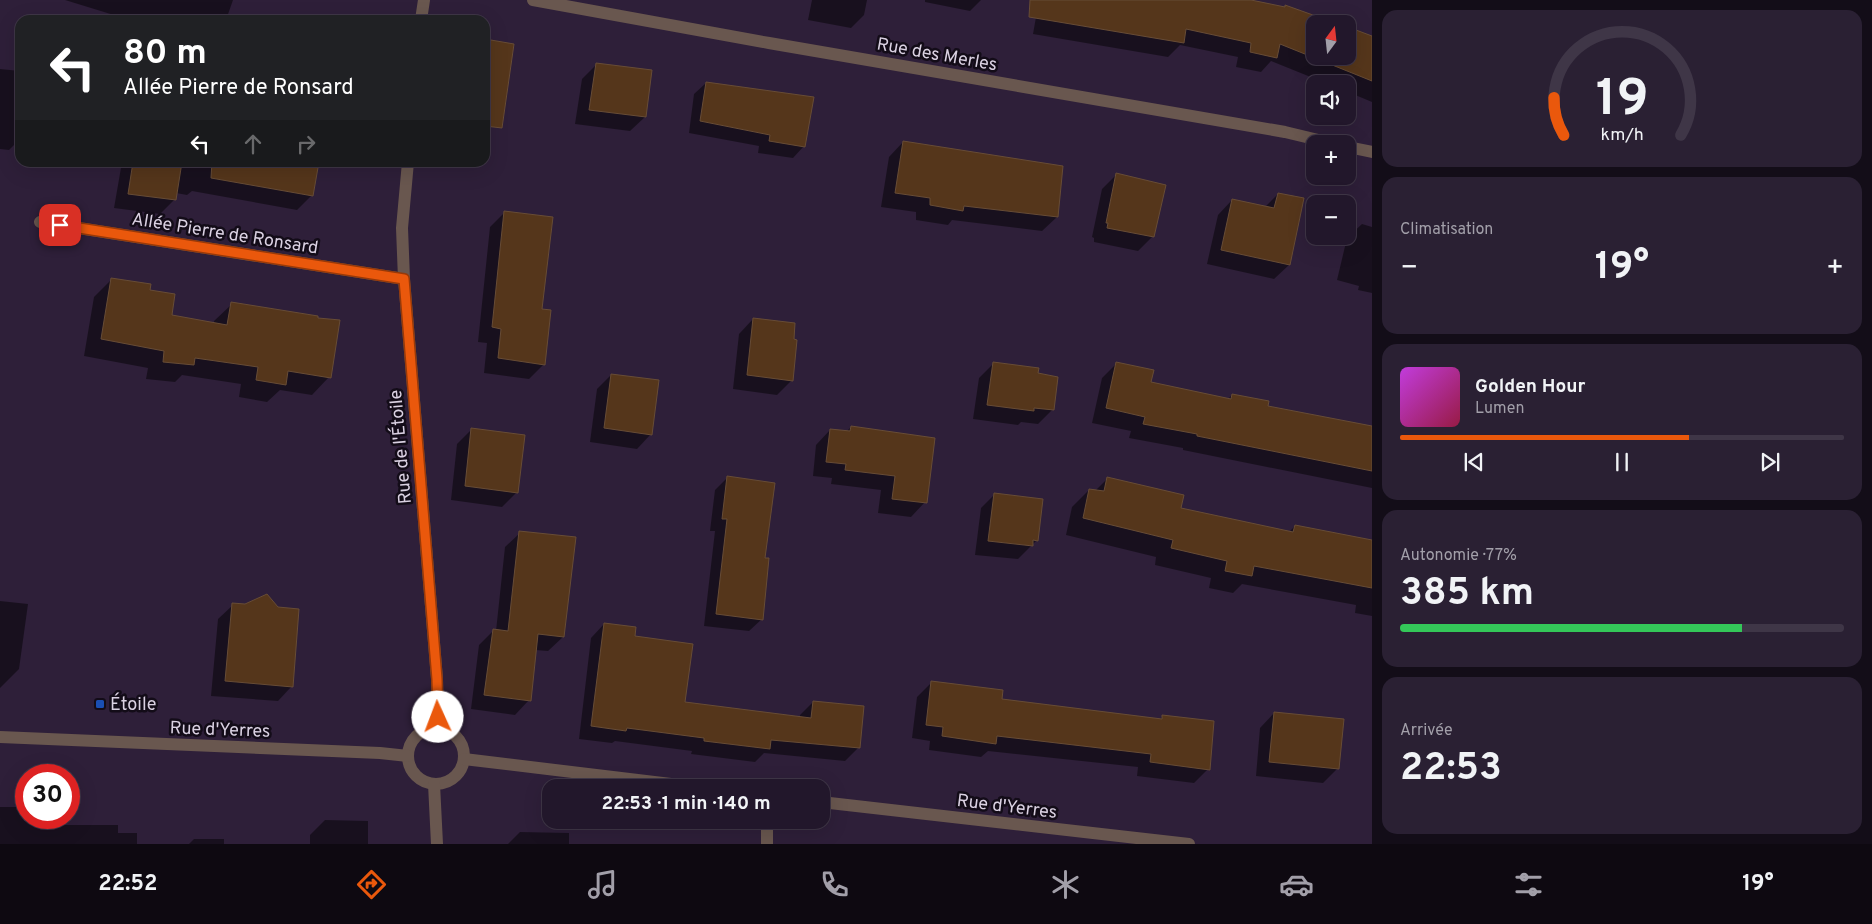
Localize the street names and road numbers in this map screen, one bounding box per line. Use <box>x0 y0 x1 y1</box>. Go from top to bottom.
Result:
street label: Rue des Merles <box>875 34 999 77</box>
street label: Allée Pierre de Ronsard <box>130 208 320 261</box>
street label: Rue de l'Étoile <box>383 389 418 505</box>
street label: Rue d'Yerres <box>169 717 271 744</box>
street label: Rue d'Yerres <box>955 790 1058 825</box>

